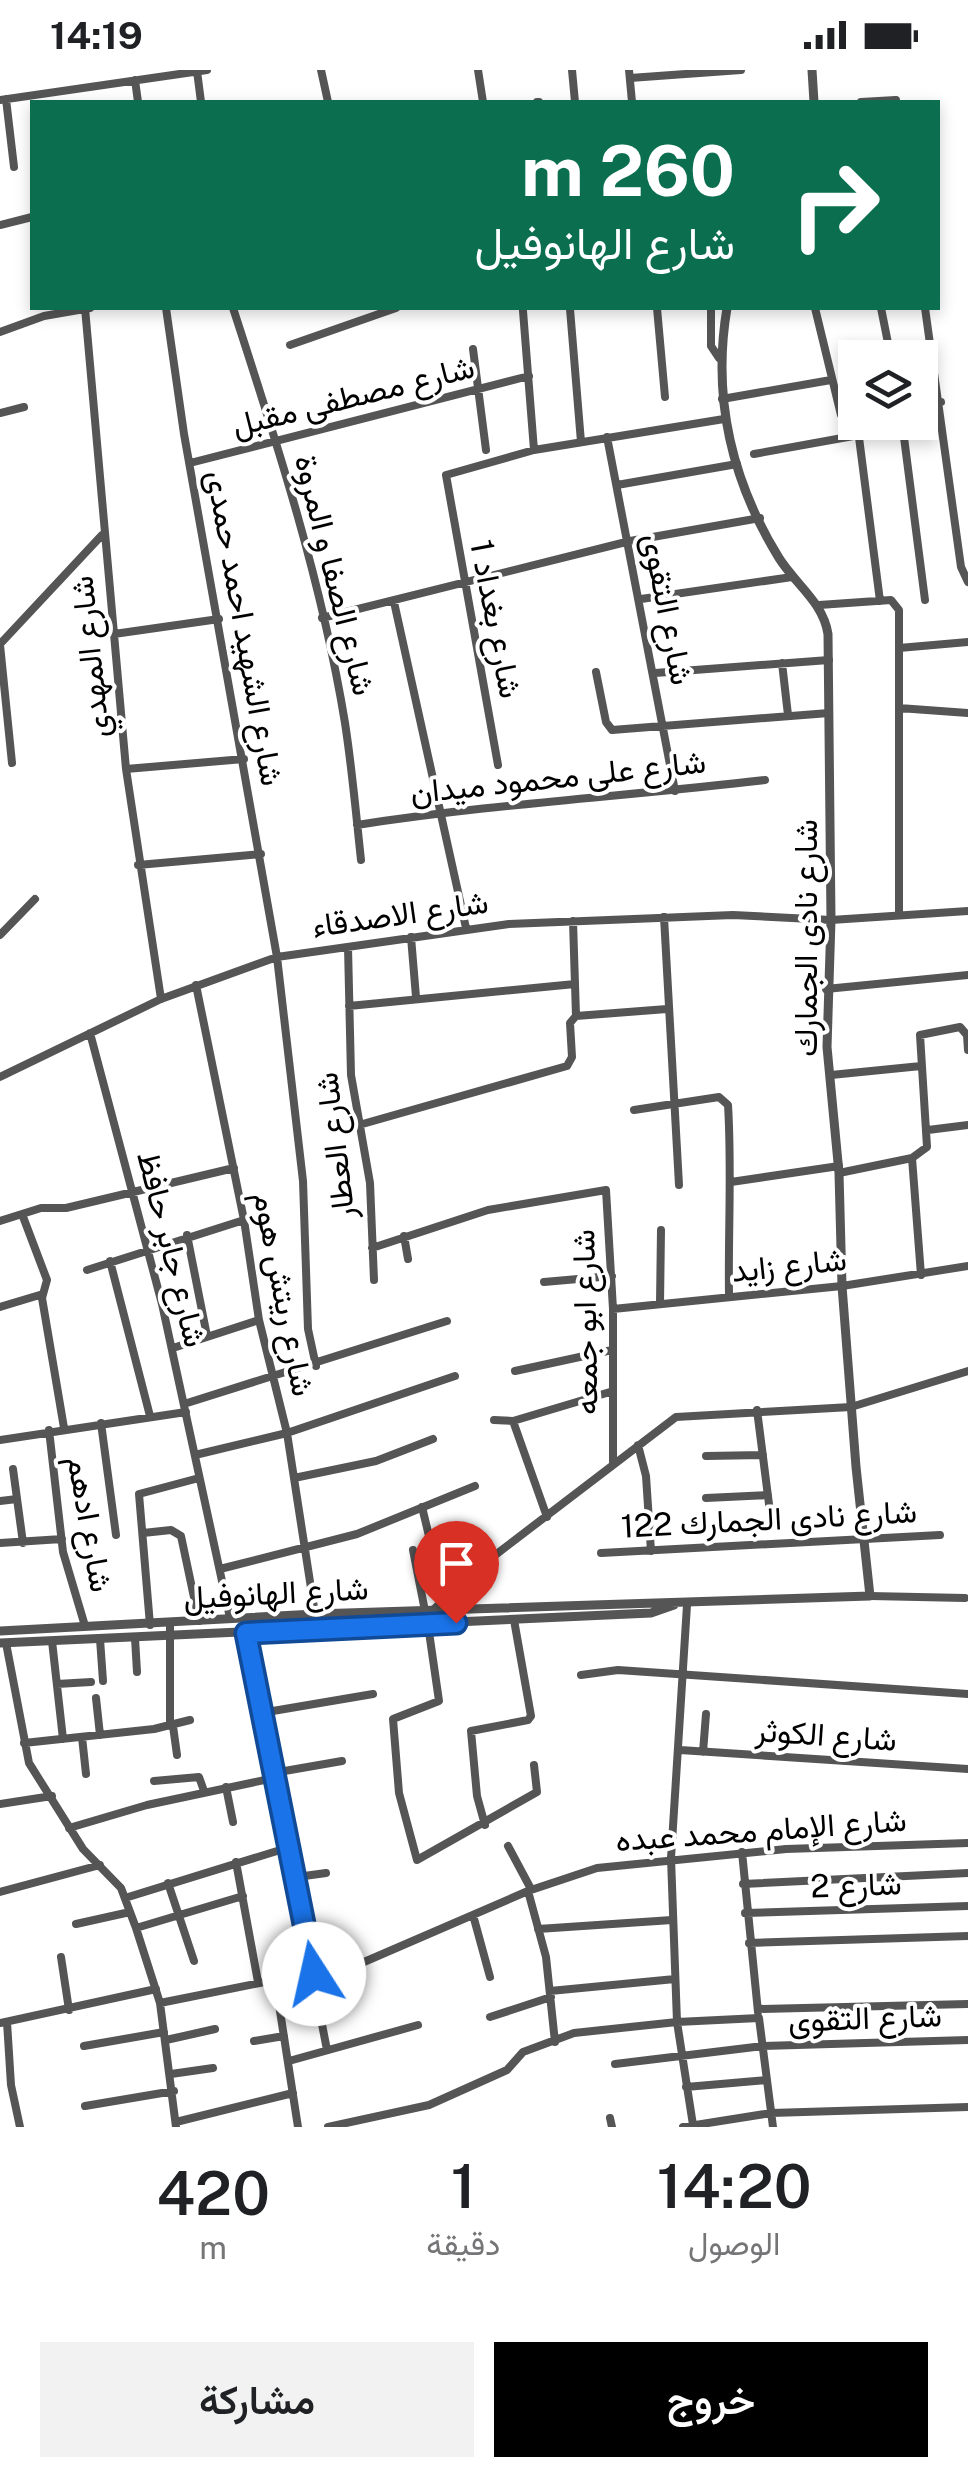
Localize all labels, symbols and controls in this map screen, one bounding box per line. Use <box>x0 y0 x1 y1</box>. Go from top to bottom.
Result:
text: 14:19 <box>50 13 143 58</box>
text: 260 m <box>521 129 735 212</box>
icon: right <box>770 140 900 270</box>
text: شارع الهانوفيل <box>475 216 735 269</box>
map controls <box>838 340 938 440</box>
button: layers <box>838 340 938 440</box>
street label: شارع مصطفى مقبل <box>228 348 479 447</box>
street label: شارع الصفا و المروة <box>284 451 383 700</box>
street label: شارع الشهيد احمد حمدى <box>196 467 291 789</box>
street label: شارع التقوى <box>632 530 701 689</box>
street label: شارع بغداد 1 <box>459 537 530 702</box>
street label: شارع المهدي <box>63 573 124 740</box>
street label: شارع على محمود ميدان <box>408 743 708 814</box>
street label: شارع نادى الجمارك <box>787 819 828 1057</box>
street label: شارع الاصدقاء <box>309 883 491 948</box>
street label: شارع العطار <box>307 1070 366 1223</box>
street label: شارع جابر حافظ <box>126 1147 215 1352</box>
street label: شارع ريتش هوم <box>243 1189 322 1400</box>
street label: شارع ابو جمعه <box>564 1229 609 1415</box>
street label: شارع زايد <box>730 1240 849 1293</box>
street label: شارع ادهم <box>56 1453 121 1595</box>
street label: شارع نادى الجمارك 122 <box>620 1492 918 1549</box>
pin <box>414 1521 499 1624</box>
icon: arrive <box>429 1536 484 1591</box>
street label: شارع الهانوفيل <box>183 1569 370 1620</box>
street label: شارع الكوثر <box>753 1711 898 1762</box>
street label: شارع الإمام محمد عبده <box>614 1801 908 1862</box>
street label: شارع 2 <box>810 1864 902 1909</box>
position arrow <box>262 1922 366 2026</box>
street label: شارع التقوى <box>788 1996 943 2043</box>
text: 1 <box>451 2151 476 2222</box>
text: 14:20 <box>657 2151 812 2222</box>
text: 420 <box>156 2158 270 2229</box>
text: دقيقة <box>426 2225 500 2262</box>
text: الوصول <box>688 2225 780 2262</box>
text: m <box>199 2229 227 2266</box>
button: مشاركة <box>40 2342 474 2457</box>
button: خروج <box>494 2342 928 2457</box>

